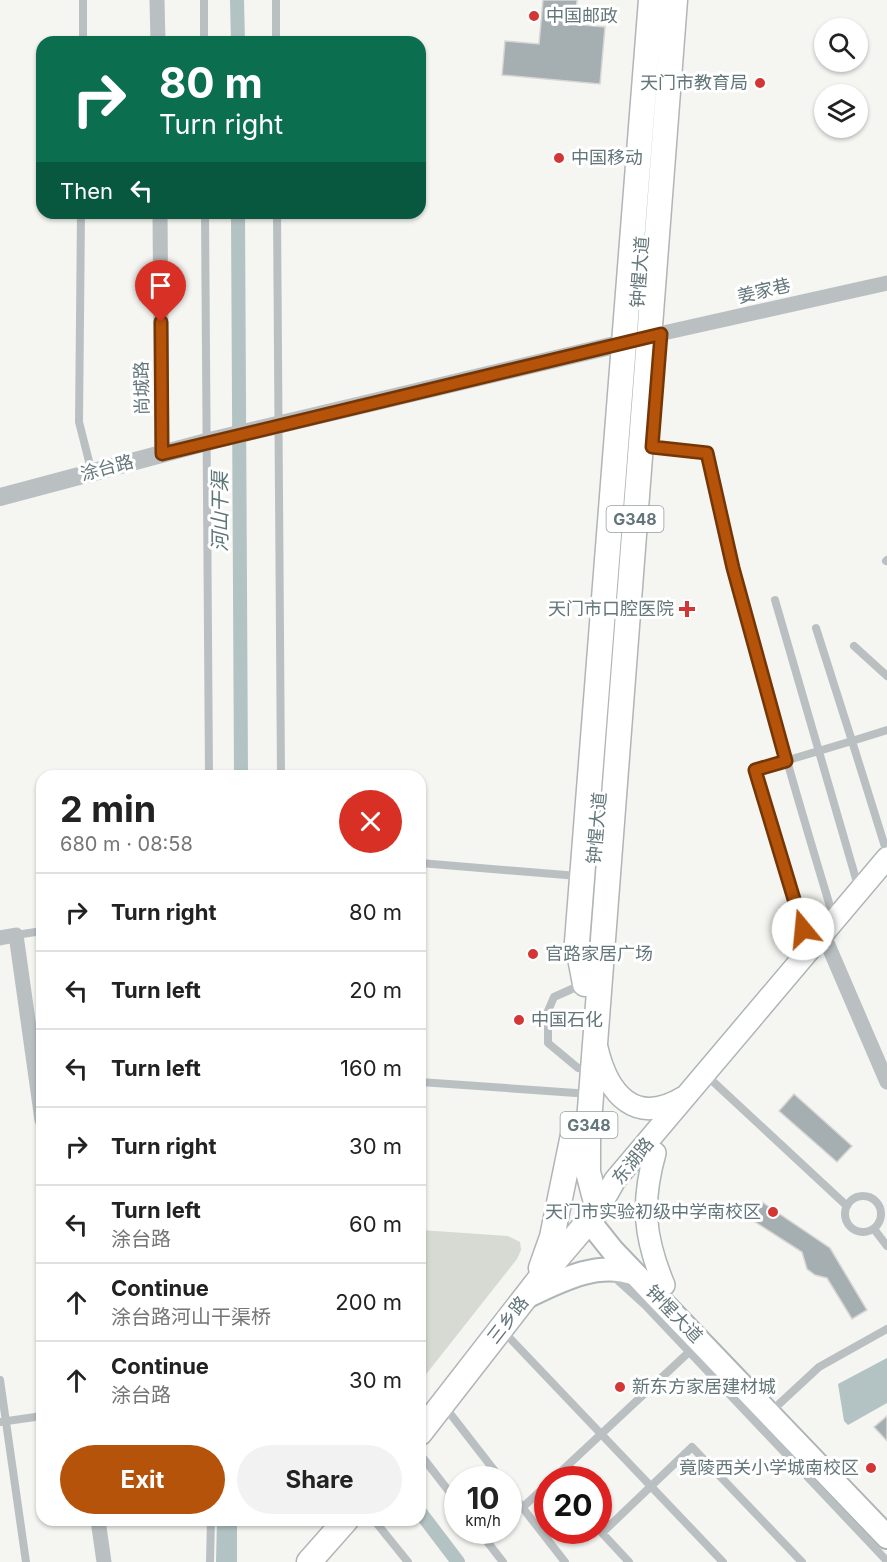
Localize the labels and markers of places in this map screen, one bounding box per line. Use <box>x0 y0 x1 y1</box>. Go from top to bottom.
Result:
place label: 中国邮政 <box>546 5 618 26</box>
marker: 中国邮政 <box>527 9 541 23</box>
place label: 天门市教育局 <box>640 72 748 93</box>
marker: 天门市教育局 <box>753 76 767 90</box>
place label: 中国移动 <box>571 147 643 168</box>
marker: 中国移动 <box>552 151 566 165</box>
pin <box>135 260 186 322</box>
place label: 天门市口腔医院 <box>548 598 674 619</box>
marker: 天门市口腔医院 <box>678 600 696 618</box>
place label: 官路家居广场 <box>545 943 653 964</box>
marker: 官路家居广场 <box>526 947 540 961</box>
place label: 中国石化 <box>531 1009 603 1030</box>
marker: 中国石化 <box>512 1013 526 1027</box>
place label: 天门市实验初级中学南校区 <box>545 1201 761 1222</box>
marker: 天门市实验初级中学南校区 <box>766 1205 780 1219</box>
place label: 新东方家居建材城 <box>632 1376 776 1397</box>
marker: 新东方家居建材城 <box>613 1380 627 1394</box>
place label: 竟陵西关小学城南校区 <box>679 1457 859 1478</box>
marker: 竟陵西关小学城南校区 <box>864 1461 878 1475</box>

